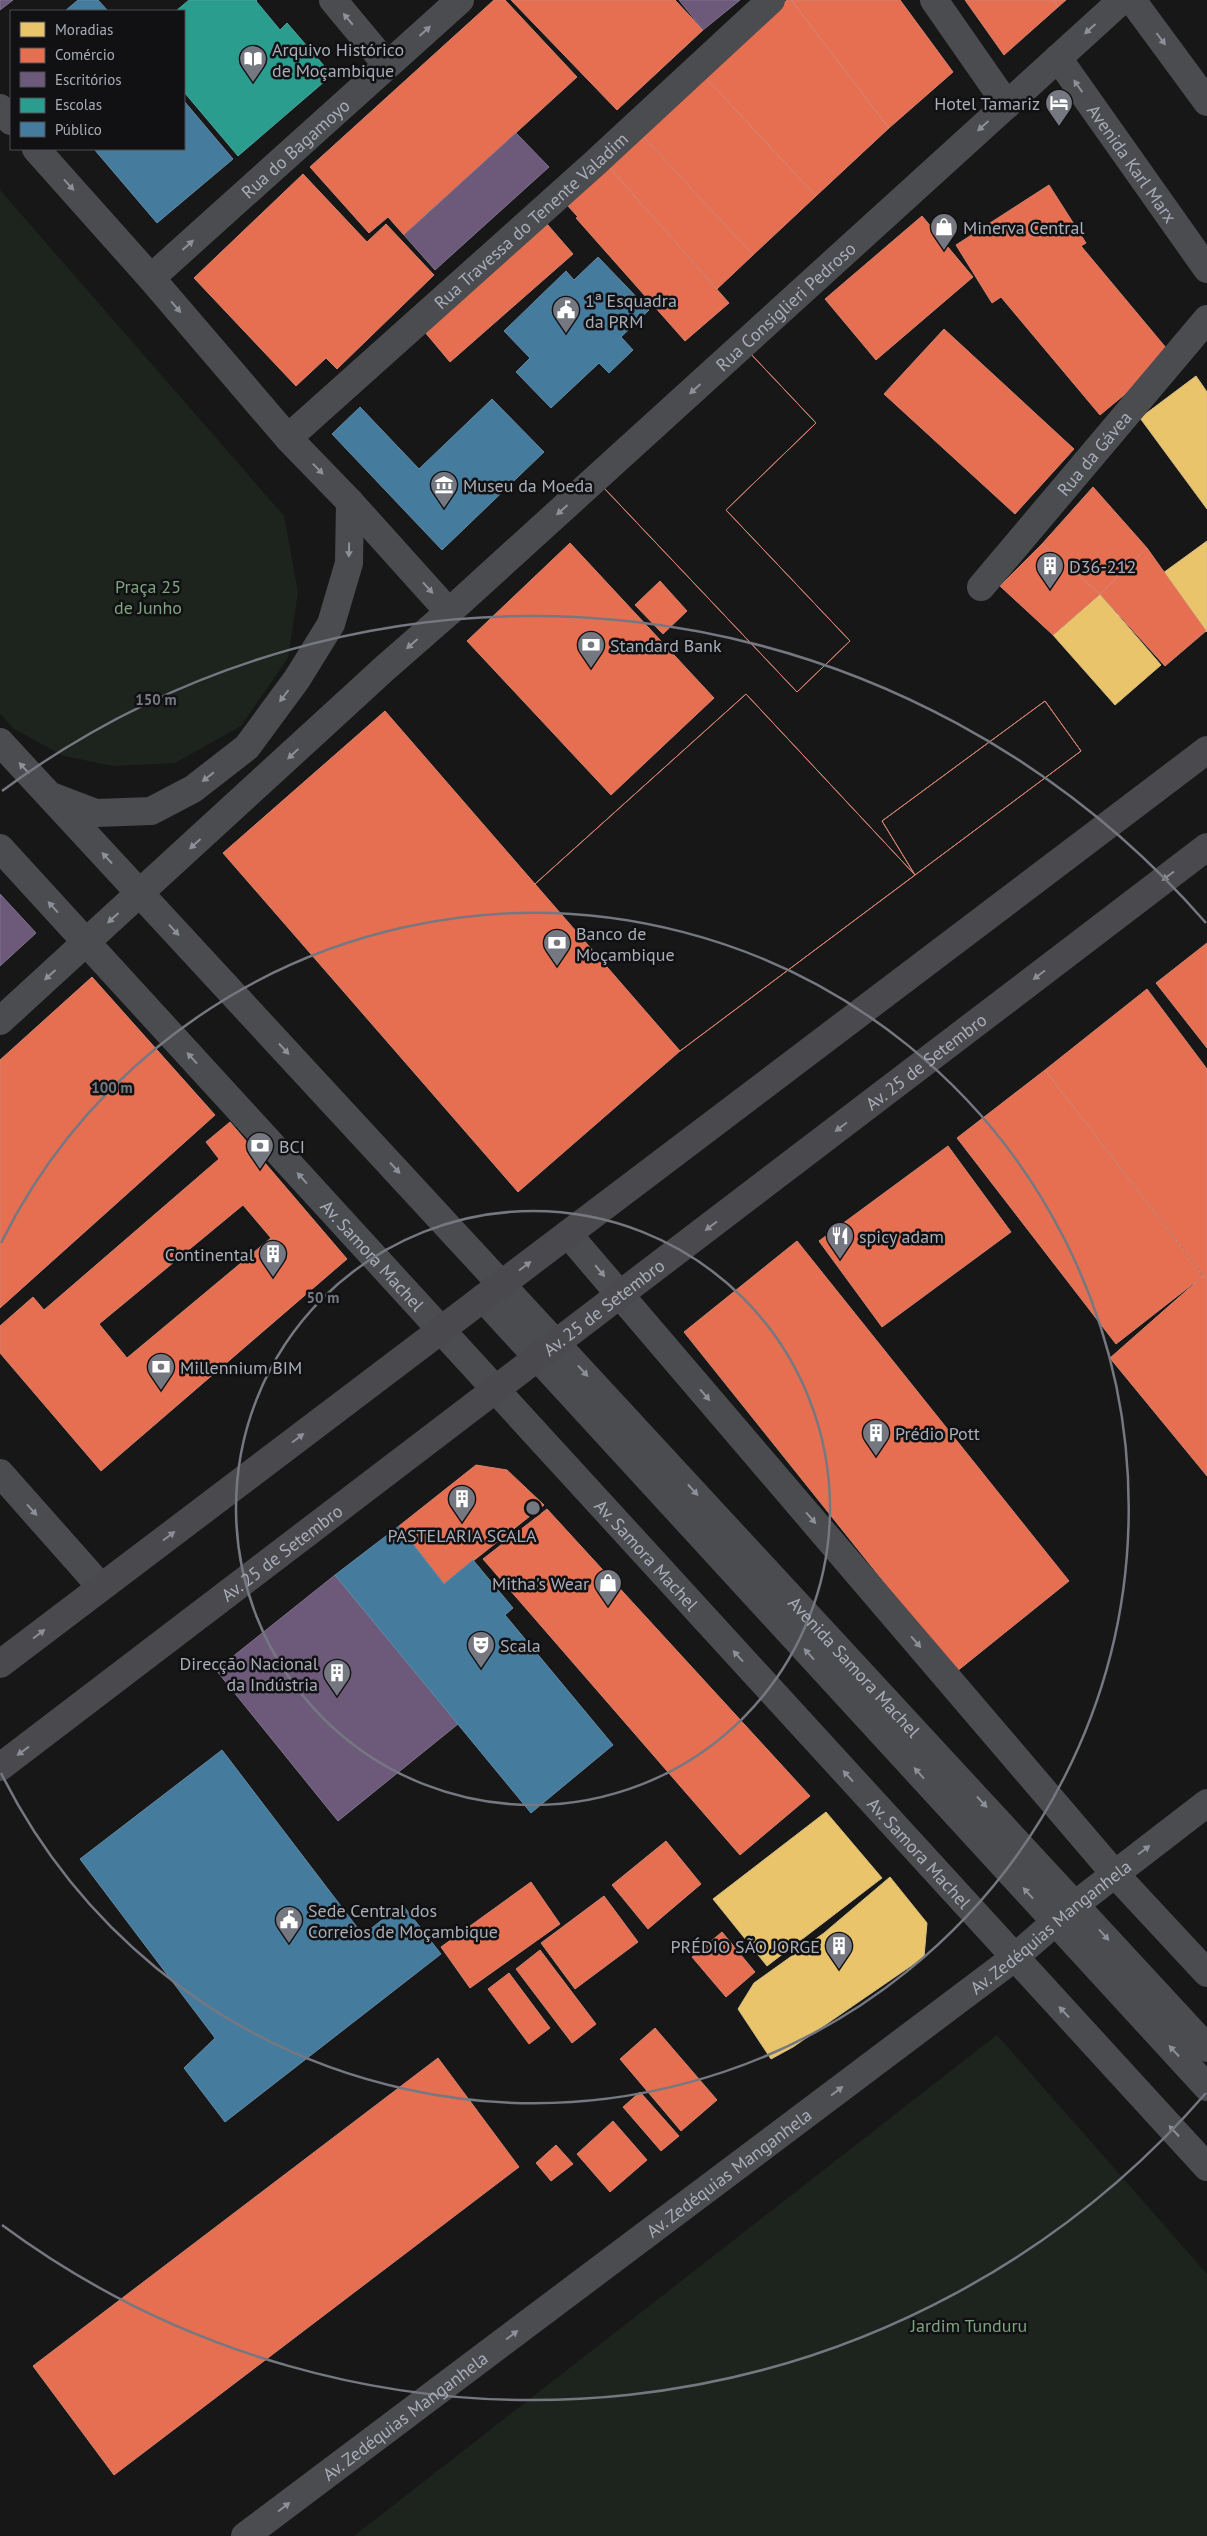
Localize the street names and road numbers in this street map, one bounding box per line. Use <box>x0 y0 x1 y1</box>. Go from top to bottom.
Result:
street label: Rua do Bagamoyo <box>236 94 354 203</box>
street label: Avenida Karl Marx <box>1083 100 1182 227</box>
street label: Rua Travessa do Tenente Valadim <box>429 127 633 314</box>
street label: Rua Consiglieri Pedroso <box>710 237 860 376</box>
street label: Rua da Gávea <box>1052 406 1136 500</box>
street label: Av. 25 de Setembro <box>860 1008 991 1115</box>
street label: Av. Samora Machel <box>316 1195 430 1316</box>
street label: Av. 25 de Setembro <box>538 1253 669 1360</box>
street label: Av. Samora Machel <box>590 1494 704 1616</box>
street label: Av. 25 de Setembro <box>216 1499 347 1606</box>
street label: Avenida Samora Machel <box>784 1591 926 1742</box>
street label: Av. Samora Machel <box>863 1792 977 1914</box>
street label: Av. Zedéquias Manganhela <box>965 1854 1136 1999</box>
street label: Av. Zedéquias Manganhela <box>641 2103 816 2242</box>
street label: Av. Zedéquias Manganhela <box>318 2346 492 2485</box>

